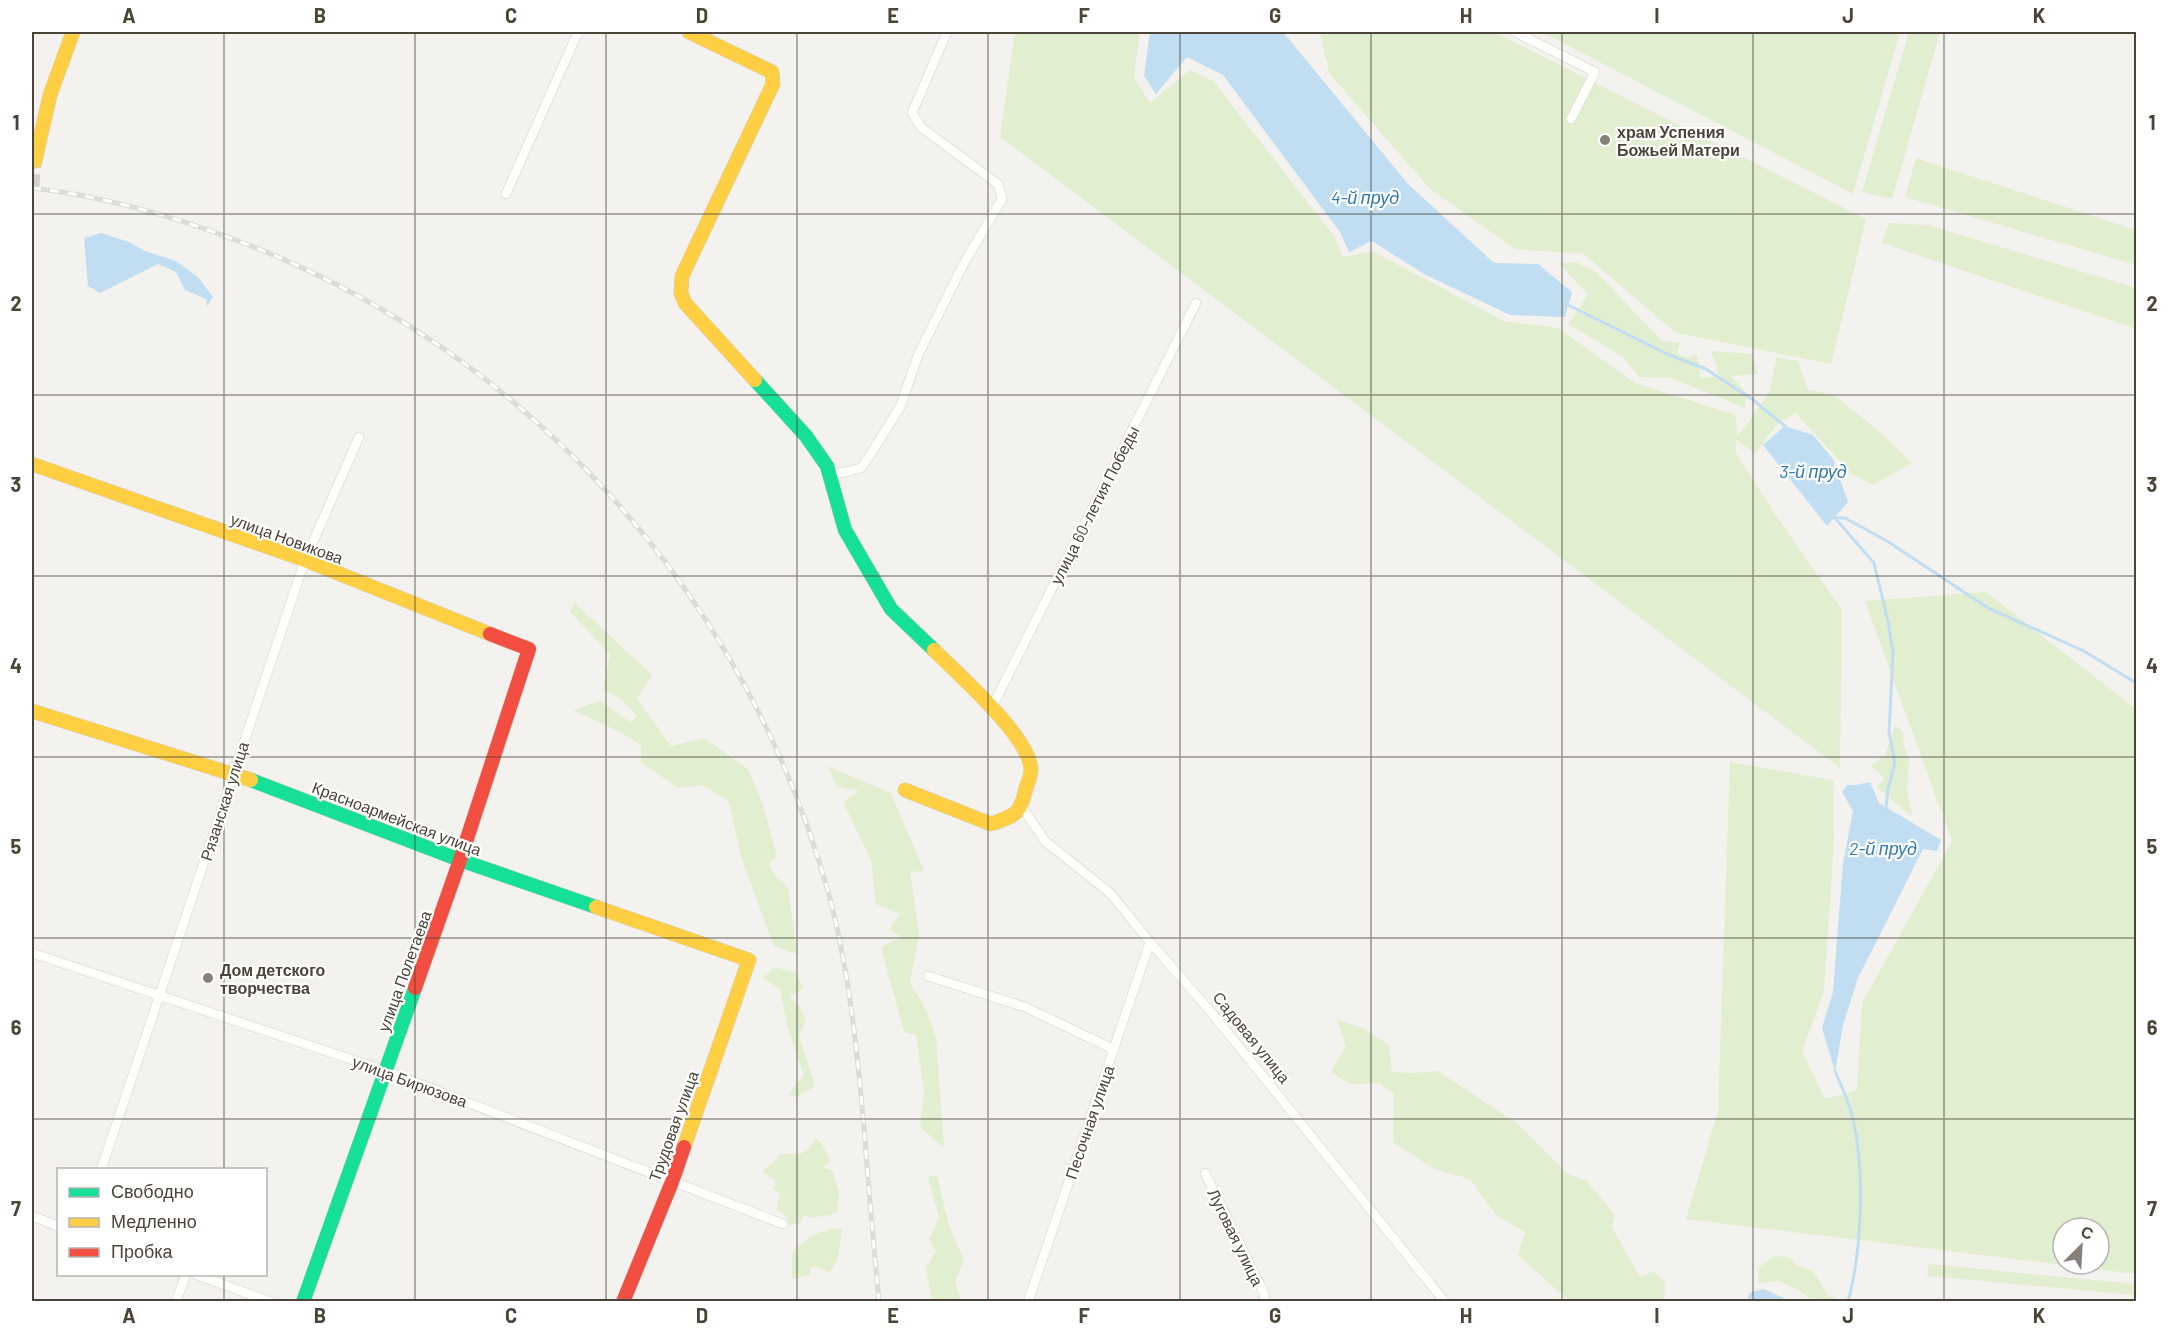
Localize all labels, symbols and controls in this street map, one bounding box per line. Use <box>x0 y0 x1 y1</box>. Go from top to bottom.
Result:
text: A <box>122 3 136 27</box>
text: B <box>314 3 326 27</box>
text: C <box>505 3 517 27</box>
text: D <box>696 3 708 27</box>
text: E <box>887 3 899 27</box>
text: F <box>1078 3 1090 27</box>
text: G <box>1269 3 1281 27</box>
text: H <box>1460 3 1472 27</box>
text: I <box>1654 3 1660 27</box>
text: J <box>1842 3 1854 27</box>
text: K <box>2033 3 2046 27</box>
text: 1 <box>12 110 20 134</box>
text: 1 <box>2148 110 2156 134</box>
place label: храм Успения Божьей Матери <box>1617 122 1740 159</box>
marker: храм Успения Божьей Матери <box>1598 133 1612 147</box>
water label: 4-й пруд <box>1331 186 1399 208</box>
text: 2 <box>10 291 22 315</box>
text: 2 <box>2146 291 2158 315</box>
street label: улица 60-летия Победы <box>1046 423 1142 587</box>
water label: 3-й пруд <box>1779 460 1847 482</box>
text: 3 <box>11 472 21 496</box>
text: 3 <box>2147 472 2157 496</box>
street label: улица Новикова <box>228 509 346 567</box>
text: 4 <box>10 653 22 677</box>
text: 4 <box>2146 653 2158 677</box>
street label: Рязанская улица <box>196 739 252 863</box>
street label: Красноармейская улица <box>310 777 484 859</box>
text: 5 <box>11 834 22 858</box>
text: 5 <box>2147 834 2158 858</box>
water label: 2-й пруд <box>1849 837 1917 859</box>
street label: улица Полетаева <box>373 908 435 1034</box>
place label: Дом детского творчества <box>220 960 326 997</box>
marker: Дом детского творчества <box>201 971 215 985</box>
street label: Садовая улица <box>1209 988 1295 1087</box>
text: 6 <box>11 1015 22 1039</box>
text: 6 <box>2147 1015 2158 1039</box>
street label: улица Бирюзова <box>350 1051 470 1111</box>
street label: Песочная улица <box>1061 1063 1117 1181</box>
street label: Трудовая улица <box>644 1068 702 1184</box>
legend <box>57 1168 267 1276</box>
text: Свободно <box>111 1180 194 1202</box>
street label: Луговая улица <box>1204 1185 1268 1289</box>
text: 7 <box>11 1196 21 1220</box>
text: 7 <box>2147 1196 2157 1220</box>
text: Медленно <box>111 1210 197 1232</box>
north arrow <box>2051 1216 2111 1276</box>
text: С <box>2078 1221 2097 1243</box>
text: Пробка <box>111 1240 174 1262</box>
text: A <box>122 1303 136 1327</box>
text: B <box>314 1303 326 1327</box>
text: C <box>505 1303 517 1327</box>
text: D <box>696 1303 708 1327</box>
text: E <box>887 1303 899 1327</box>
text: F <box>1078 1303 1090 1327</box>
text: G <box>1269 1303 1281 1327</box>
text: H <box>1460 1303 1472 1327</box>
text: I <box>1654 1303 1660 1327</box>
text: J <box>1842 1303 1854 1327</box>
text: K <box>2033 1303 2046 1327</box>

